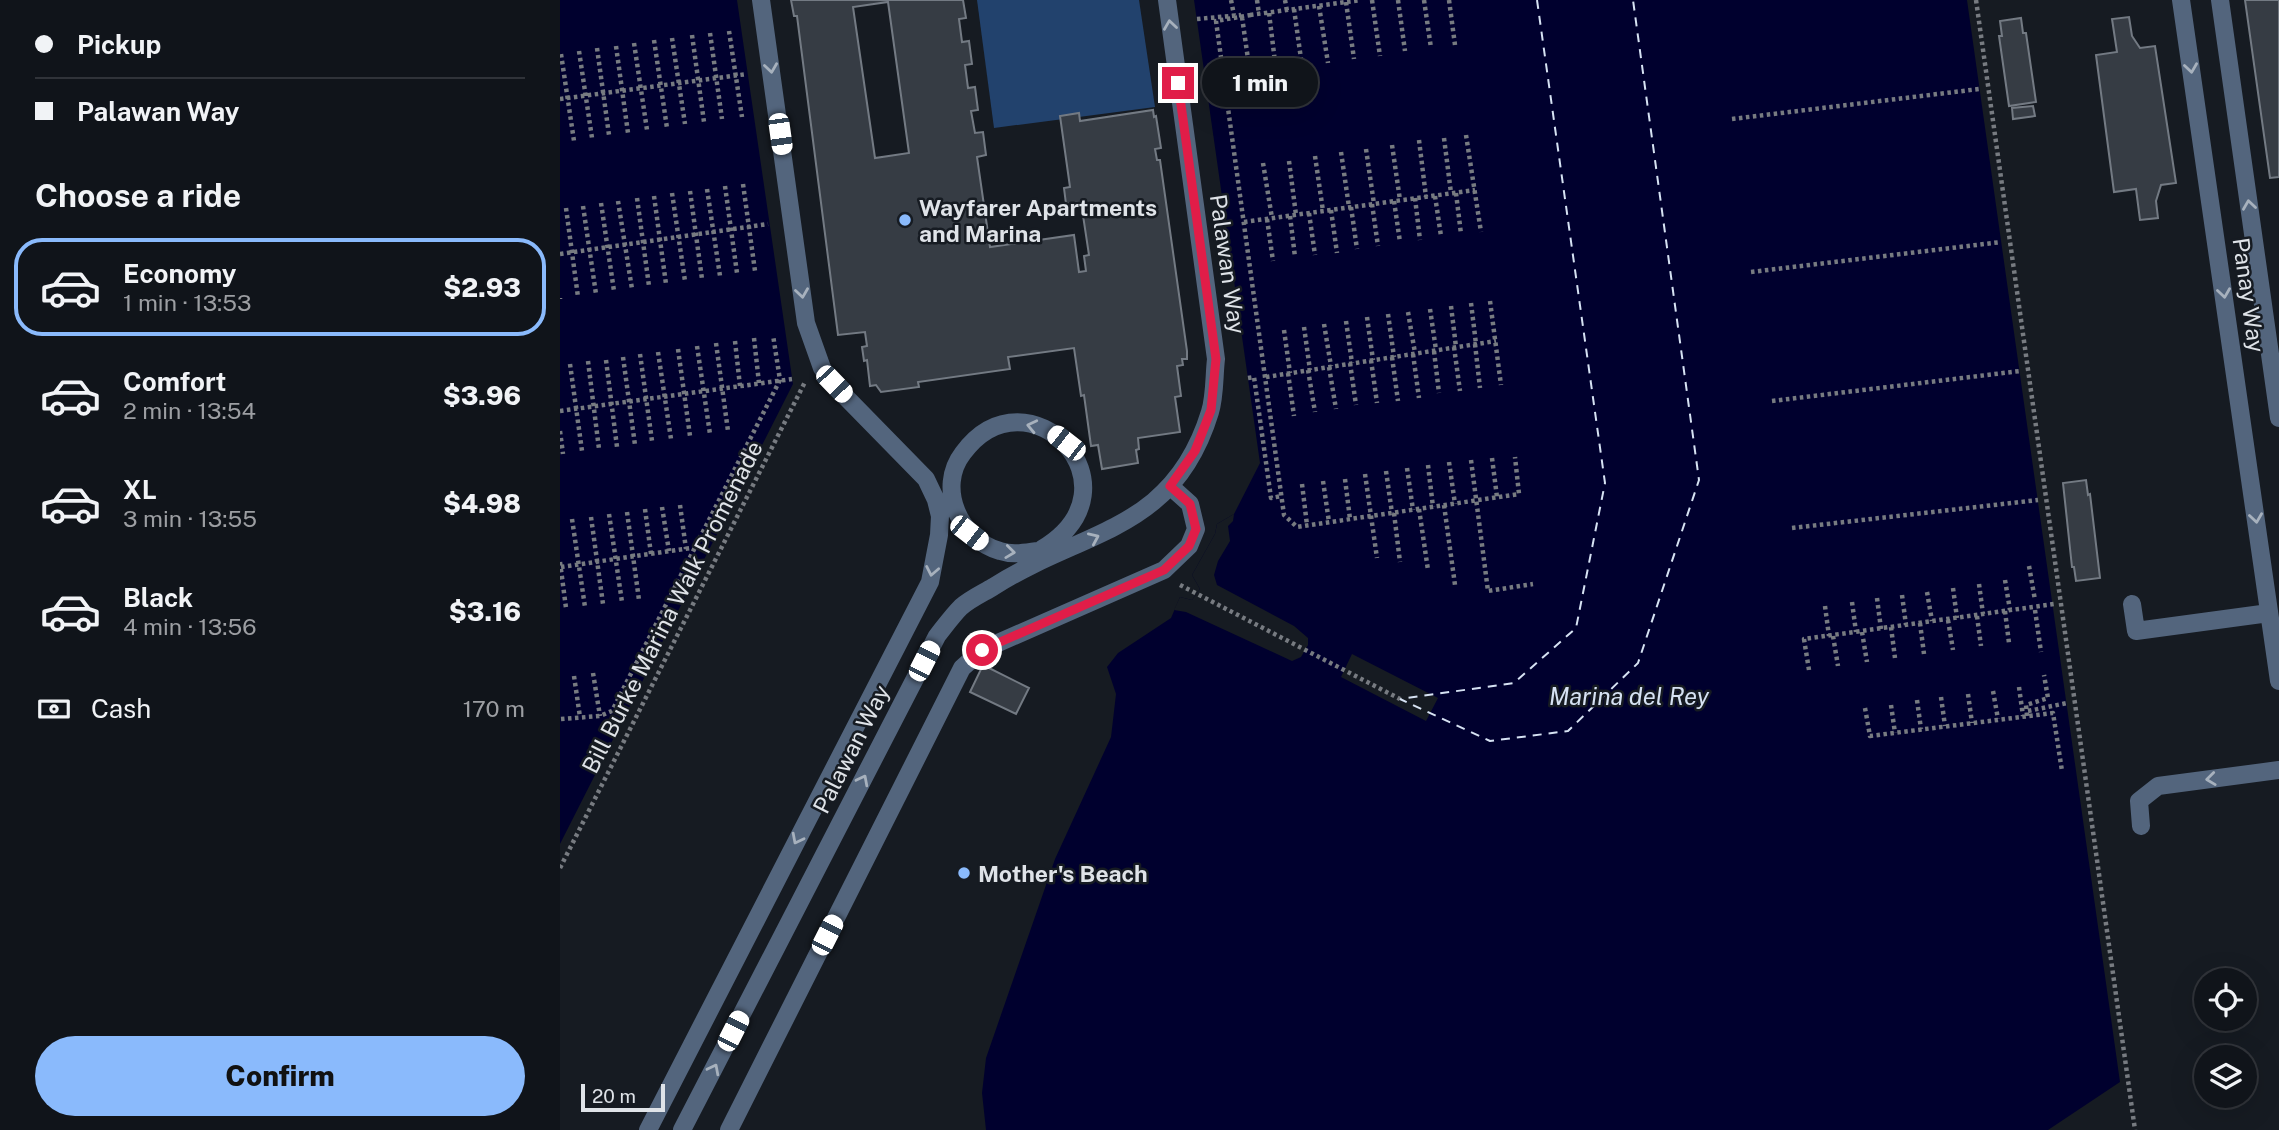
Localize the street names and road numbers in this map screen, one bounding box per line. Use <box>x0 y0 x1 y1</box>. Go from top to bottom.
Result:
street label: Palawan Way <box>1205 193 1251 335</box>
street label: Panay Way <box>2228 236 2270 354</box>
street label: Bill Burke Marina Walk Promenade <box>576 436 768 778</box>
street label: Palawan Way <box>807 680 895 818</box>

